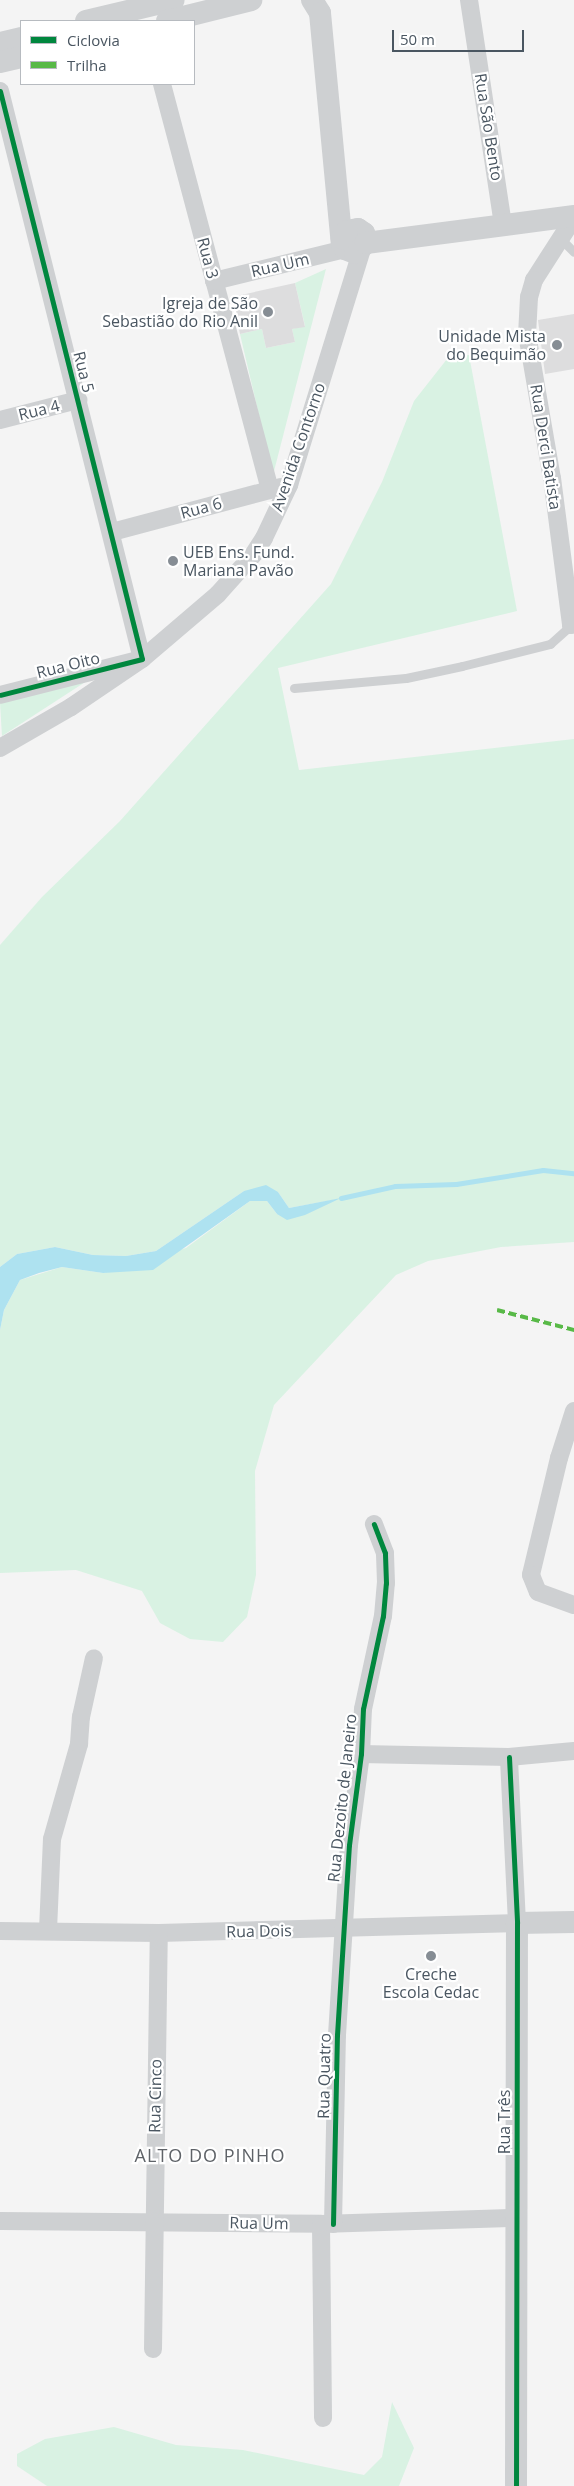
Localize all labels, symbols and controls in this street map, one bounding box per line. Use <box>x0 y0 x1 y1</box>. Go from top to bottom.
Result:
legend <box>20 20 195 85</box>
scale bar <box>394 20 526 52</box>
text: 50 m <box>400 29 435 49</box>
text: Ciclovia <box>67 30 120 50</box>
text: Trilha <box>67 55 107 75</box>
street label: Rua São Bento <box>471 72 507 182</box>
street label: Rua 3 <box>193 235 223 281</box>
street label: Rua Um <box>249 249 311 281</box>
place label: Igreja de São Sebastião do Rio Anil <box>102 293 258 331</box>
marker: Igreja de São Sebastião do Rio Anil <box>262 306 274 318</box>
place label: Unidade Mista do Bequimão <box>438 326 546 364</box>
marker: Unidade Mista do Bequimão <box>550 338 564 352</box>
street label: Rua 5 <box>70 349 98 395</box>
street label: Avenida Contorno <box>267 380 329 514</box>
street label: Rua Derci Batista <box>527 383 565 511</box>
street label: Rua 4 <box>16 396 62 424</box>
street label: Rua 6 <box>178 493 224 523</box>
place label: UEB Ens. Fund. Mariana Pavão <box>183 542 295 580</box>
marker: UEB Ens. Fund. Mariana Pavão <box>167 555 179 567</box>
street label: Rua Oito <box>34 648 102 682</box>
street label: Rua Dezoito de Janeiro <box>324 1713 360 1883</box>
street label: Rua Dois <box>226 1921 292 1941</box>
marker: Creche Escola Cedac <box>425 1950 437 1962</box>
place label: Creche Escola Cedac <box>383 1964 479 2002</box>
street label: Rua Quatro <box>314 2033 334 2119</box>
street label: Rua Cinco <box>145 2059 165 2133</box>
street label: Rua Três <box>494 2090 514 2154</box>
district label: ALTO DO PINHO <box>133 2144 287 2166</box>
street label: Rua Um <box>229 2213 289 2233</box>

